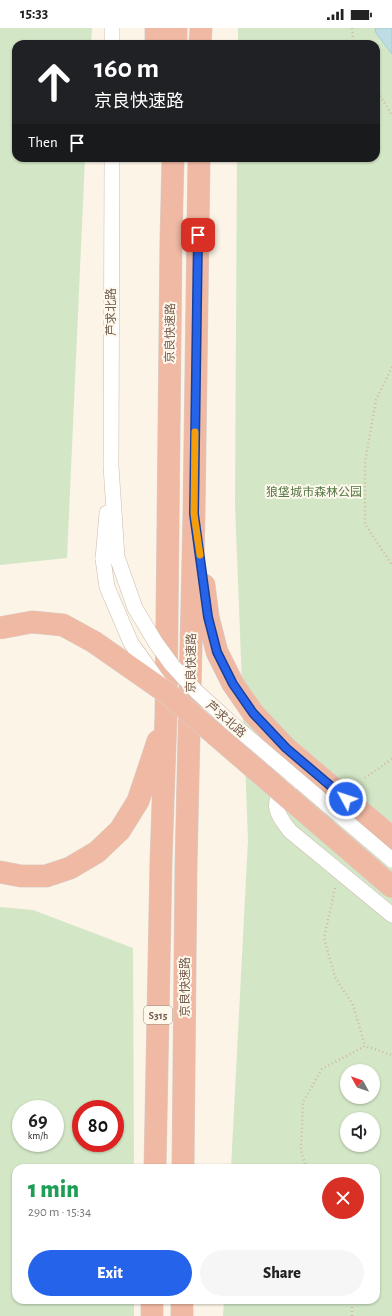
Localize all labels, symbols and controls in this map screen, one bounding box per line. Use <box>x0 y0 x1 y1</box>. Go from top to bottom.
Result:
text: 15:33 <box>20 6 48 21</box>
text: 160 m <box>94 55 159 83</box>
icon: ahead <box>28 56 80 108</box>
text: 京良快速路 <box>94 93 184 111</box>
icon: arrive <box>66 132 88 154</box>
text: Then <box>28 135 58 150</box>
pin <box>181 218 215 252</box>
icon: arrive <box>187 224 209 246</box>
street label: 芦求北路 <box>104 288 117 336</box>
street label: 京良快速路 <box>162 303 177 363</box>
park label: 狼垡城市森林公园 <box>266 485 362 498</box>
street label: 京良快速路 <box>183 633 198 693</box>
street label: 芦求北路 <box>204 698 249 739</box>
position arrow <box>325 778 367 820</box>
street label: 京良快速路 <box>178 957 191 1017</box>
road number: S315 <box>144 1006 172 1024</box>
north arrow <box>340 1064 380 1104</box>
map controls <box>340 1064 380 1152</box>
speed limit sign: 80 <box>72 1100 124 1152</box>
text: 69 <box>28 1111 48 1131</box>
button: sound <box>340 1112 380 1152</box>
text: km/h <box>28 1131 48 1141</box>
button: close <box>322 1177 364 1219</box>
text: 1 min <box>28 1178 79 1202</box>
text: 290 m · 15:34 <box>28 1206 91 1219</box>
button: Exit <box>28 1250 192 1296</box>
button: Share <box>200 1250 364 1296</box>

